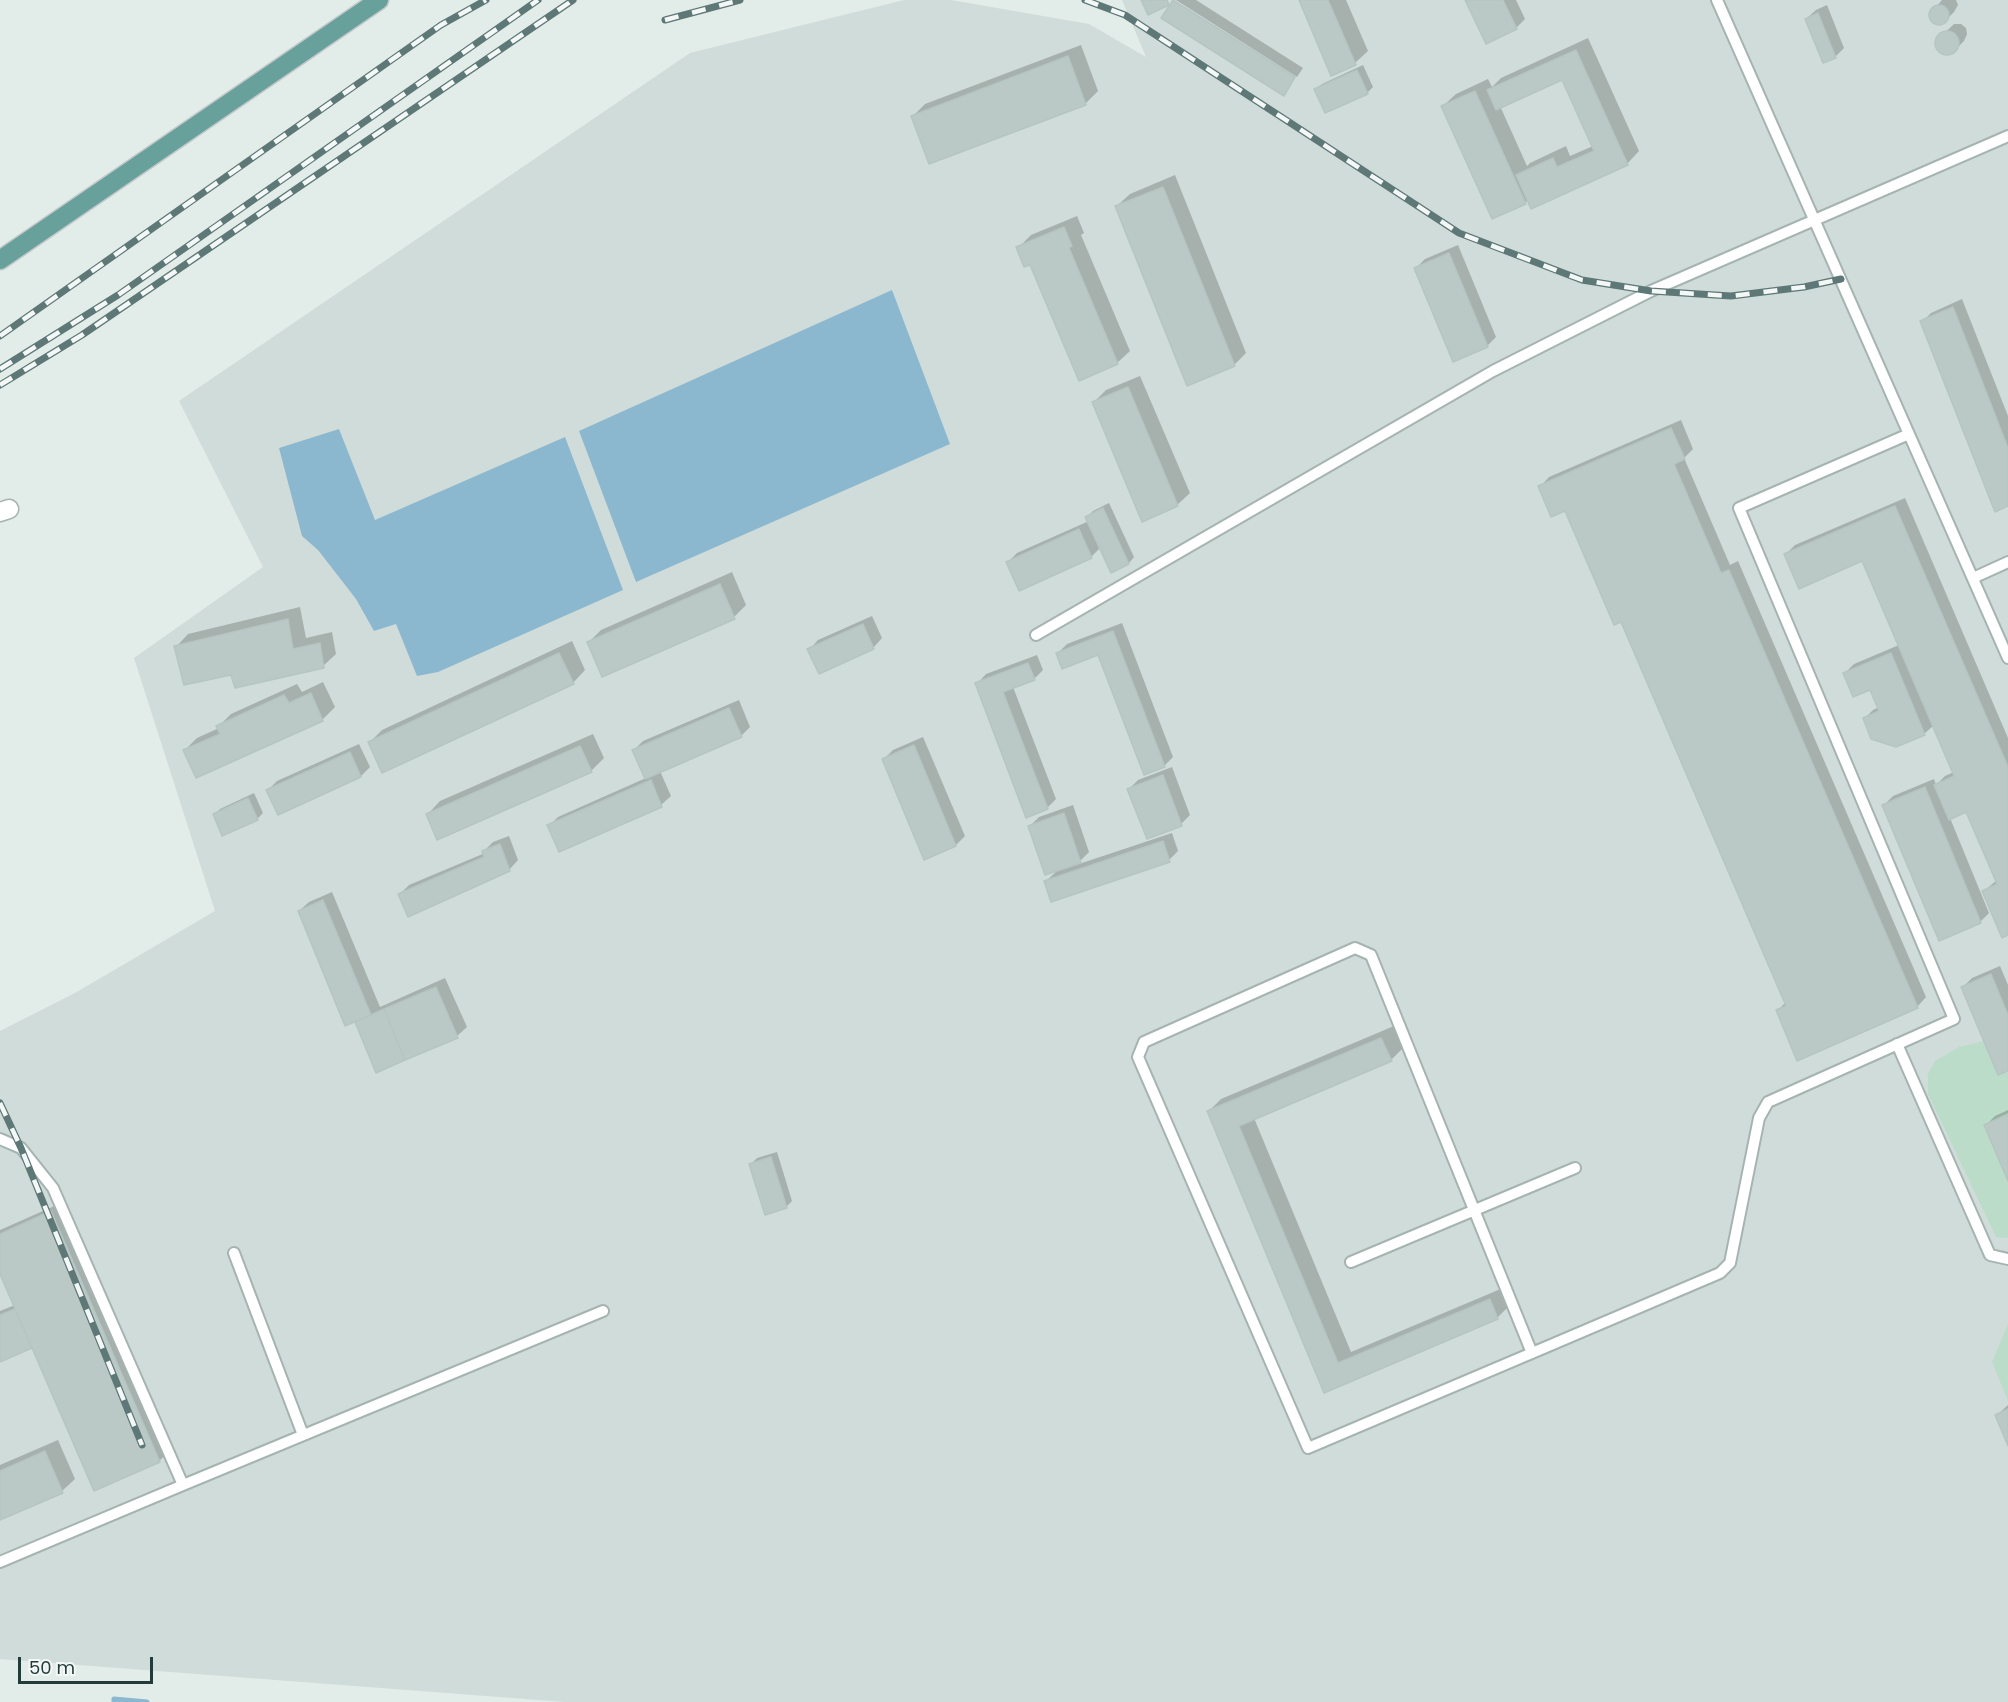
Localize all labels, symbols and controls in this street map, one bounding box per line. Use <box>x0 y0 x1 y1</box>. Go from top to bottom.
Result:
scale bar <box>21 1645 156 1683</box>
text: 50 m <box>29 1655 75 1680</box>

